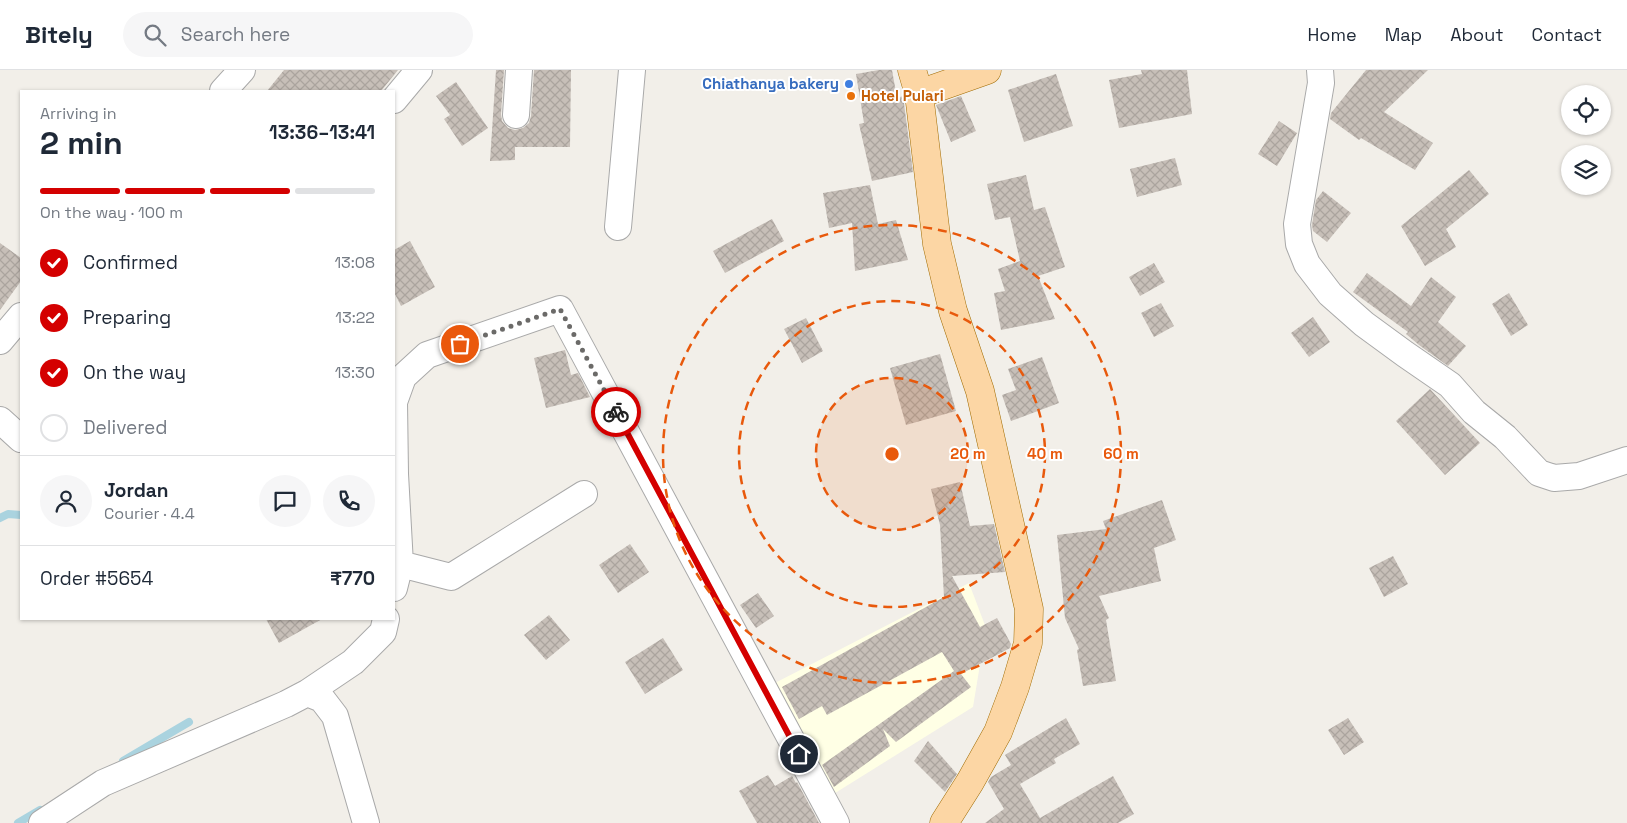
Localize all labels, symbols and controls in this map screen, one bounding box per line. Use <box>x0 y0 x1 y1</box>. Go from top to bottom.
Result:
search box <box>123 12 473 57</box>
text: Bitely <box>25 19 93 50</box>
icon: search <box>141 21 169 49</box>
text: Search here <box>181 22 290 47</box>
text: Home <box>1308 23 1357 46</box>
text: Map <box>1385 23 1422 46</box>
text: About <box>1450 23 1504 46</box>
text: Contact <box>1532 23 1602 46</box>
place label: Chiathanya bakery <box>702 74 839 93</box>
marker: Chiathanya bakery <box>843 78 855 90</box>
map controls <box>1561 85 1611 195</box>
button: locate <box>1561 85 1611 135</box>
place label: Hotel Pulari <box>861 86 944 105</box>
marker: Hotel Pulari <box>845 90 857 102</box>
text: Arriving in <box>40 103 117 124</box>
text: 13:36–13:41 <box>269 120 375 145</box>
text: 2 min <box>40 123 123 163</box>
button: layers <box>1561 145 1611 195</box>
text: On the way · 100 m <box>40 202 183 223</box>
icon: check <box>40 249 68 277</box>
text: Confirmed <box>83 250 178 275</box>
text: 13:08 <box>334 252 375 273</box>
icon: check <box>40 304 68 332</box>
text: Preparing <box>83 305 171 330</box>
text: 13:22 <box>335 307 375 328</box>
pin <box>439 323 481 365</box>
icon: bag <box>446 330 474 358</box>
icon: check <box>40 359 68 387</box>
text: On the way <box>83 360 186 385</box>
text: 13:30 <box>335 362 375 383</box>
courier <box>591 387 641 437</box>
icon: bike <box>602 398 630 426</box>
text: Delivered <box>83 415 168 440</box>
text: 20 m <box>950 444 986 463</box>
text: 40 m <box>1027 444 1063 463</box>
text: 60 m <box>1103 444 1139 463</box>
centre of rings <box>883 445 901 463</box>
button: person <box>40 475 92 527</box>
button: chat <box>259 475 311 527</box>
button: phone <box>323 475 375 527</box>
text: Jordan <box>104 478 169 503</box>
text: Courier · 4.4 <box>104 503 195 524</box>
text: Order #5654 <box>40 566 153 591</box>
text: ₹770 <box>330 566 375 591</box>
pin <box>778 733 820 775</box>
icon: home <box>785 740 813 768</box>

